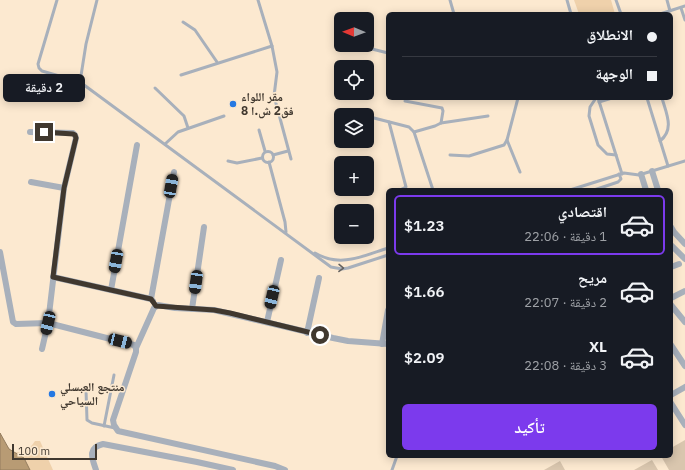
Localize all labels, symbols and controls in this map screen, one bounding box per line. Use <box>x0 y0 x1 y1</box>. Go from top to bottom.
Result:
north arrow <box>334 12 374 52</box>
map controls <box>334 12 374 244</box>
text: الانطلاق <box>587 25 633 44</box>
button: locate <box>334 60 374 100</box>
text: الوجهة <box>595 64 633 83</box>
callout: 2 دقيقة <box>3 74 85 102</box>
text: 2 دقيقة <box>25 79 63 96</box>
place label: مقر اللواء 8 فق2 ش.ا <box>241 89 294 119</box>
marker: مقر اللواء 8 فق2 ش.ا <box>228 99 238 109</box>
button: layers <box>334 108 374 148</box>
route end <box>35 123 53 141</box>
button: + <box>334 156 374 196</box>
car <box>163 173 179 199</box>
text: اقتصادي <box>558 202 607 221</box>
button: − <box>334 204 374 244</box>
icon: car <box>619 207 655 243</box>
text: $1.23 <box>404 216 445 235</box>
text: 1 دقيقة · 22:06 <box>524 228 607 245</box>
car <box>108 248 124 274</box>
one-way arrow <box>338 264 344 272</box>
text: مريح <box>578 268 607 287</box>
car <box>188 269 204 295</box>
icon: car <box>619 273 655 309</box>
text: $1.66 <box>404 282 445 301</box>
car <box>263 284 281 310</box>
text: 2 دقيقة · 22:07 <box>524 294 607 311</box>
car <box>39 310 57 336</box>
route start <box>311 326 329 344</box>
car <box>107 332 133 350</box>
text: XL <box>589 337 607 356</box>
icon: car <box>619 339 655 375</box>
text: $2.09 <box>404 348 445 367</box>
text: 3 دقيقة · 22:08 <box>524 357 607 374</box>
place label: منتجع العبسلي السياحي <box>60 379 125 411</box>
marker: منتجع العبسلي السياحي <box>47 389 57 399</box>
button: تأكيد <box>402 404 657 450</box>
scale bar <box>12 442 97 461</box>
text: 100 m <box>18 444 50 458</box>

